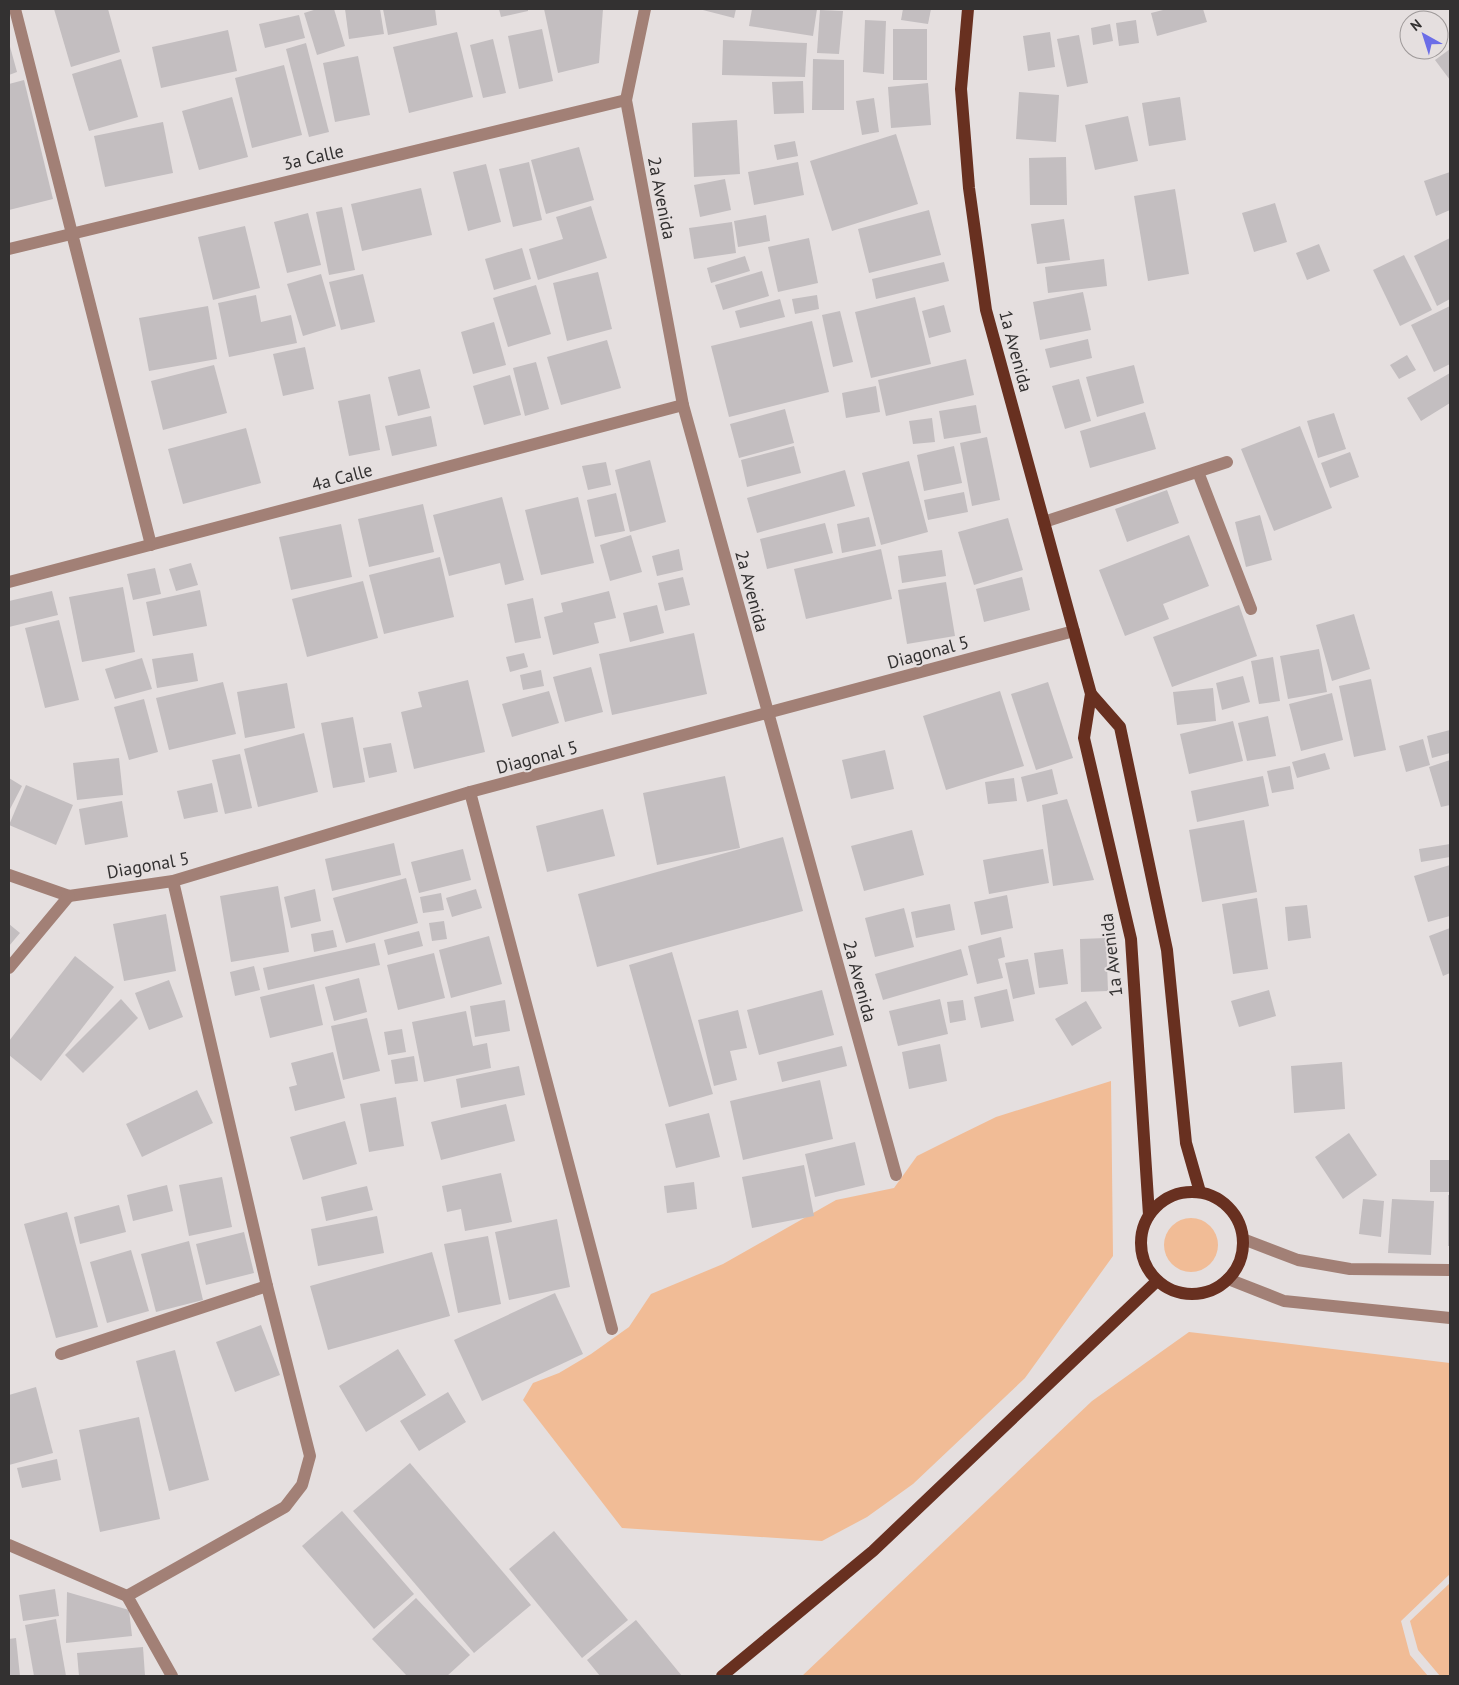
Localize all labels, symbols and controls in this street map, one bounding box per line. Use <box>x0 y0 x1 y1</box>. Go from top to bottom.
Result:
north arrow <box>1399 10 1449 60</box>
text: N <box>1407 15 1425 35</box>
street label: 3a Calle <box>280 139 346 175</box>
street label: 2a Avenida <box>643 155 681 241</box>
street label: 1a Avenida <box>994 308 1038 394</box>
street label: 4a Calle <box>309 458 375 496</box>
street label: 2a Avenida <box>730 548 774 634</box>
street label: Diagonal 5 <box>885 630 971 674</box>
street label: Diagonal 5 <box>494 735 580 779</box>
street label: Diagonal 5 <box>105 846 191 884</box>
street label: 1a Avenida <box>1094 912 1128 998</box>
street label: 2a Avenida <box>838 938 882 1024</box>

